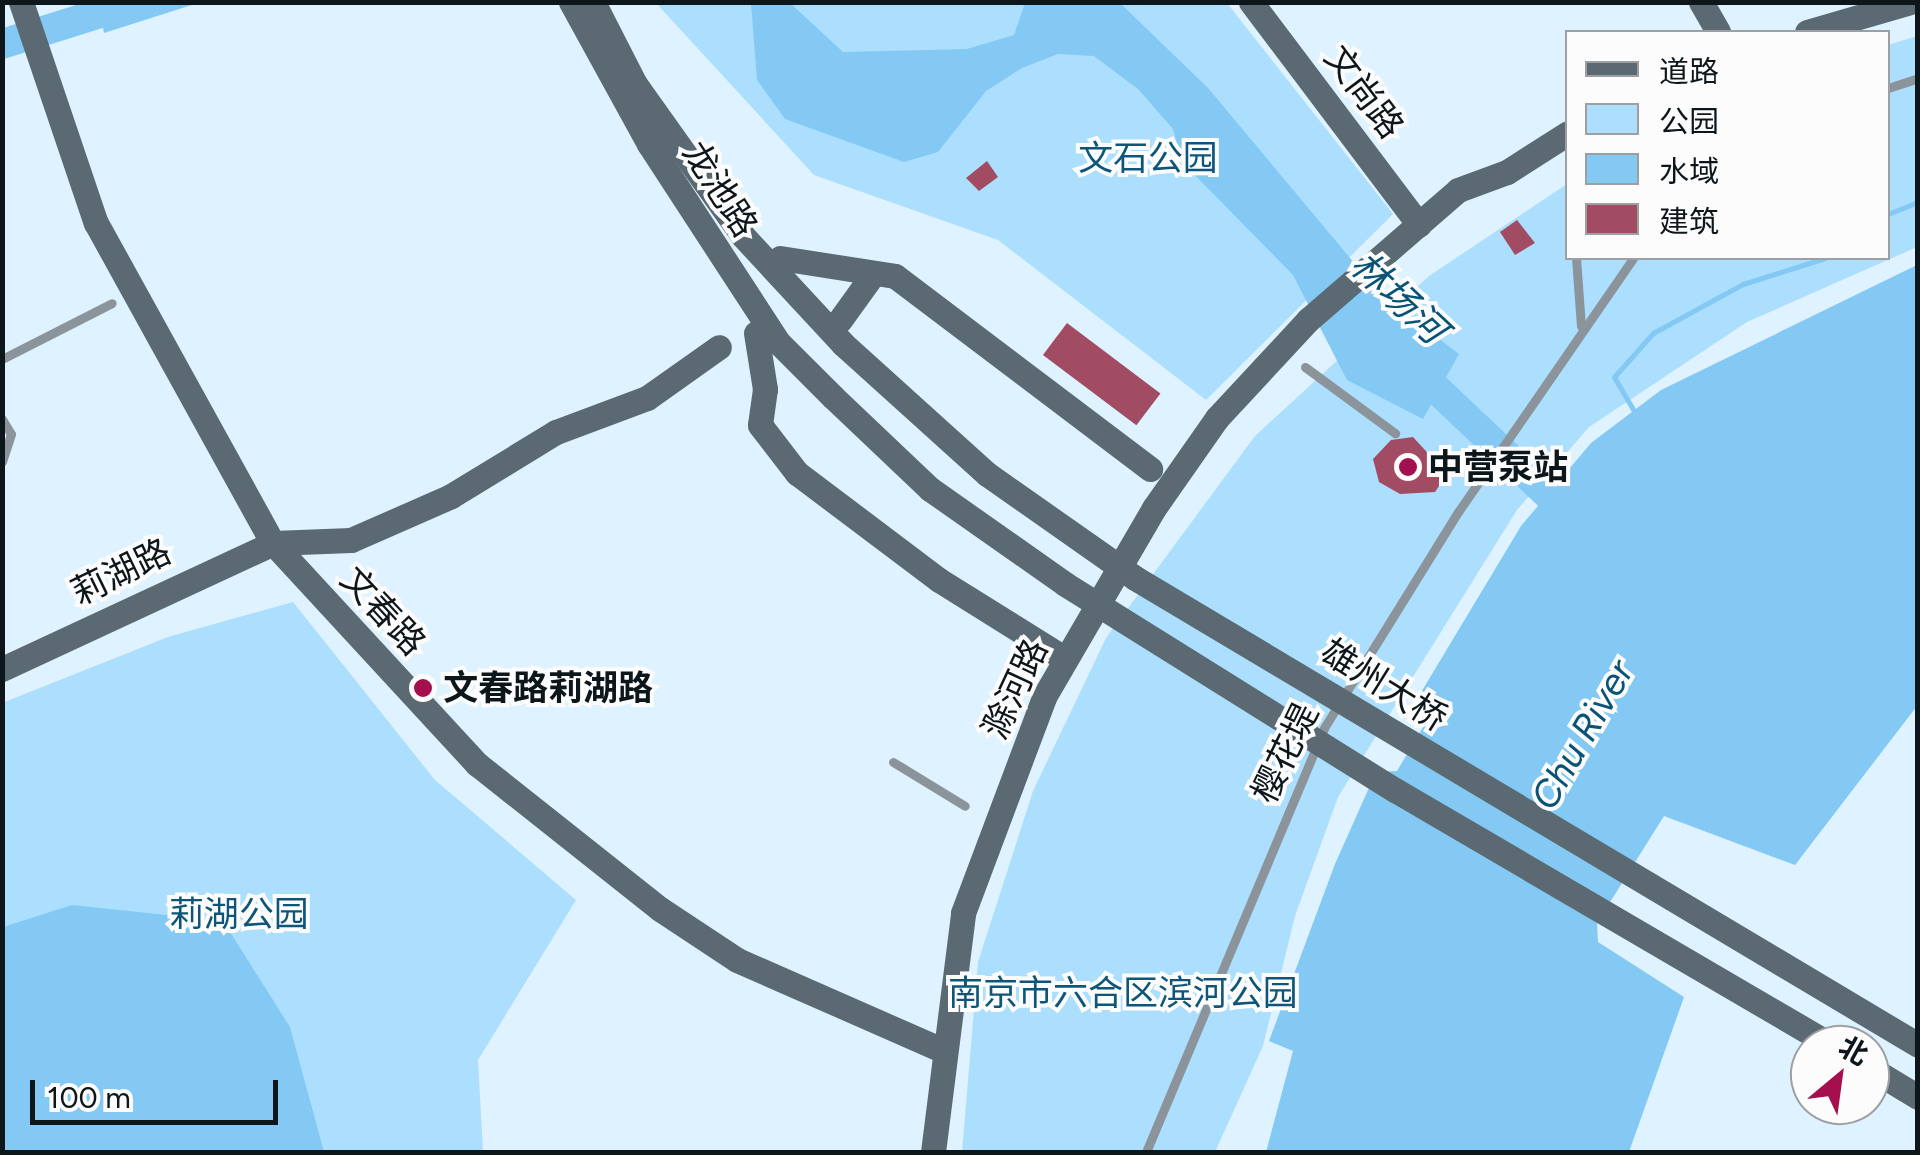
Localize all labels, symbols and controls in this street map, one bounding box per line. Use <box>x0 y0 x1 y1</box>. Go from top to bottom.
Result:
legend <box>1565 30 1890 260</box>
street label: 文尚路 <box>1316 37 1412 147</box>
text: 道路 <box>1659 53 1719 90</box>
text: 公园 <box>1659 103 1719 140</box>
street label: 龙池路 <box>674 134 766 244</box>
park label: 文石公园 <box>1078 137 1218 179</box>
text: 水域 <box>1659 153 1719 190</box>
text: 建筑 <box>1659 203 1719 240</box>
water label: 林场河 <box>1341 242 1455 354</box>
place label: 中营泵站 <box>1428 446 1568 488</box>
marker: 中营泵站 <box>1397 456 1419 478</box>
street label: 莉湖路 <box>65 530 177 614</box>
street label: 文春路 <box>332 558 434 664</box>
street label: 雄州大桥 <box>1314 630 1454 740</box>
street label: 滁河路 <box>974 633 1056 745</box>
water label: Chu River <box>1522 652 1644 818</box>
place label: 文春路莉湖路 <box>443 667 653 709</box>
marker: 文春路莉湖路 <box>412 677 434 699</box>
street label: 樱花堤 <box>1243 697 1327 809</box>
park label: 莉湖公园 <box>169 893 309 935</box>
park label: 南京市六合区滨河公园 <box>948 972 1298 1014</box>
north arrow <box>1790 1025 1890 1125</box>
text: 北 <box>1833 1029 1874 1072</box>
scale bar <box>35 1060 282 1122</box>
text: 100 m <box>47 1079 131 1116</box>

